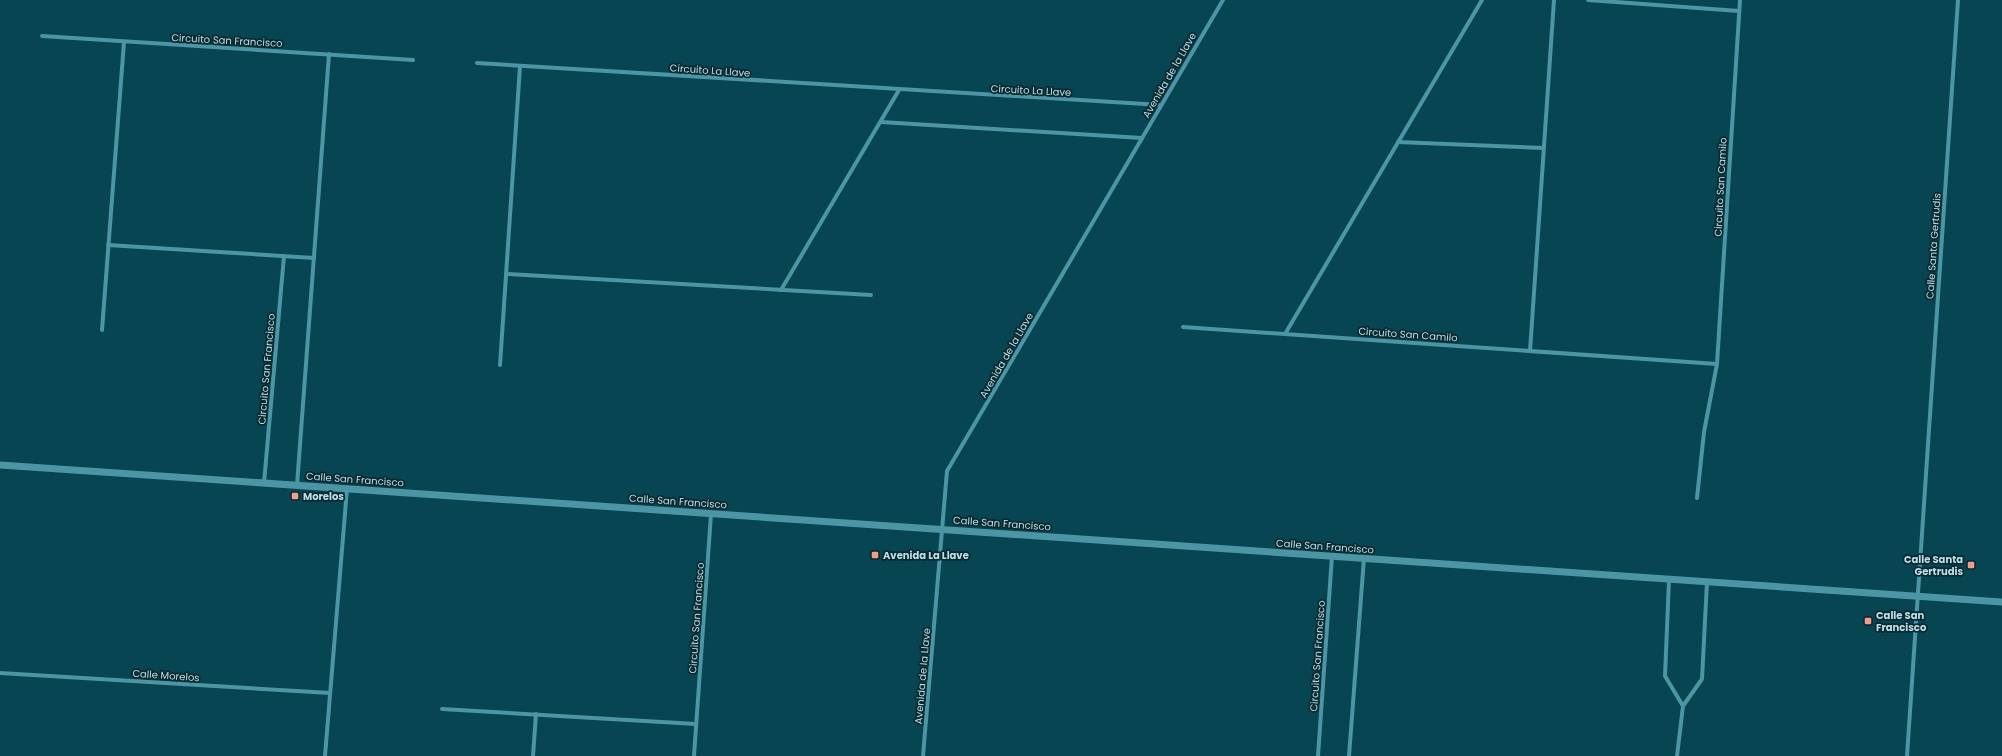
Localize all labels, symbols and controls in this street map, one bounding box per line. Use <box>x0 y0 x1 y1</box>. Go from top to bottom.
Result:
street label: Circuito San Francisco <box>171 30 283 51</box>
street label: Avenida de la Llave <box>1139 30 1200 121</box>
street label: Circuito La Llave <box>669 60 751 81</box>
street label: Circuito La Llave <box>990 81 1072 100</box>
street label: Circuito San Camilo <box>1710 137 1731 237</box>
street label: Calle Santa Gertrudis <box>1922 192 1945 300</box>
street label: Avenida de la Llave <box>976 310 1037 401</box>
street label: Circuito San Francisco <box>254 313 279 425</box>
street label: Circuito San Camilo <box>1358 324 1458 345</box>
street label: Calle San Francisco <box>305 469 404 490</box>
place label: Morelos <box>303 489 344 504</box>
marker: Morelos <box>290 491 300 501</box>
street label: Calle San Francisco <box>628 491 727 512</box>
street label: Calle San Francisco <box>952 513 1051 534</box>
street label: Calle San Francisco <box>1275 536 1374 557</box>
place label: Avenida La Llave <box>883 548 969 563</box>
marker: Avenida La Llave <box>870 550 880 560</box>
place label: Calle Santa Gertrudis <box>1904 552 1963 579</box>
marker: Calle Santa Gertrudis <box>1966 560 1976 570</box>
street label: Circuito San Francisco <box>685 562 708 674</box>
street label: Circuito San Francisco <box>1306 600 1329 712</box>
place label: Calle San Francisco <box>1876 608 1927 635</box>
marker: Calle San Francisco <box>1863 616 1873 626</box>
street label: Avenida de la Llave <box>911 627 934 725</box>
street label: Calle Morelos <box>132 666 200 685</box>

